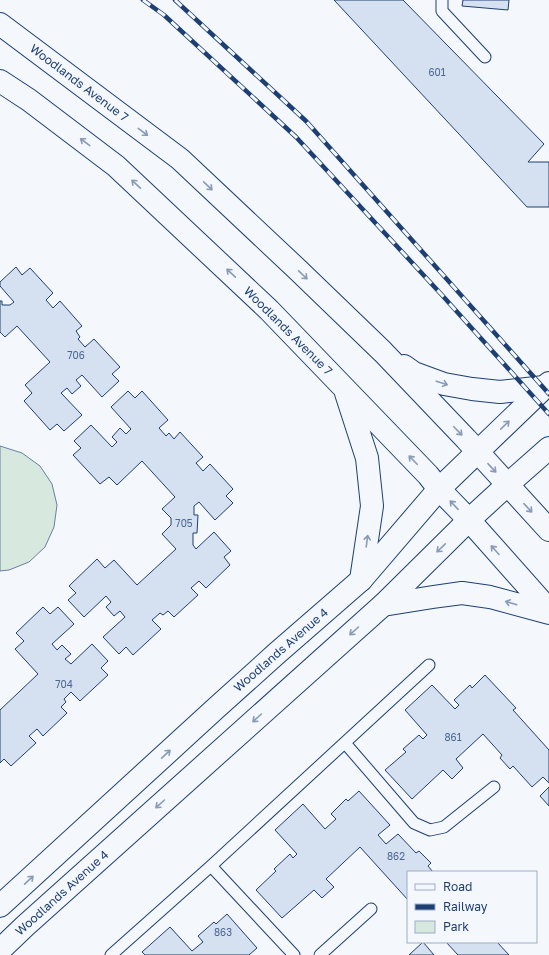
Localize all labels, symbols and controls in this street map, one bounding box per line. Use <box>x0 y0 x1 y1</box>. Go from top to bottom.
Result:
street label: Woodlands Avenue 7 <box>27 41 131 124</box>
house number: 601 <box>428 66 446 78</box>
one-way arrow <box>137 127 148 136</box>
one-way arrow <box>80 138 91 147</box>
one-way arrow <box>131 179 141 189</box>
one-way arrow <box>203 181 213 191</box>
one-way arrow <box>226 269 236 278</box>
one-way arrow <box>298 270 308 279</box>
street label: Woodlands Avenue 7 <box>241 283 336 378</box>
house number: 706 <box>67 349 85 361</box>
one-way arrow <box>435 380 448 387</box>
one-way arrow <box>500 420 510 430</box>
one-way arrow <box>453 425 462 435</box>
one-way arrow <box>408 455 418 465</box>
one-way arrow <box>487 463 497 473</box>
one-way arrow <box>450 500 459 510</box>
one-way arrow <box>523 502 532 512</box>
house number: 705 <box>175 517 193 529</box>
one-way arrow <box>363 535 371 548</box>
one-way arrow <box>436 543 446 553</box>
one-way arrow <box>490 545 500 555</box>
one-way arrow <box>505 599 518 606</box>
street label: Woodlands Avenue 4 <box>230 605 331 695</box>
one-way arrow <box>349 626 359 635</box>
house number: 704 <box>55 678 73 690</box>
one-way arrow <box>252 713 262 722</box>
house number: 861 <box>445 731 462 743</box>
one-way arrow <box>161 749 171 759</box>
one-way arrow <box>155 800 166 809</box>
street label: Woodlands Avenue 4 <box>12 847 111 938</box>
house number: 862 <box>387 850 405 862</box>
legend <box>407 871 537 943</box>
one-way arrow <box>24 875 34 885</box>
text: Road <box>443 879 472 894</box>
text: Railway <box>443 899 488 914</box>
text: Park <box>443 919 469 934</box>
house number: 863 <box>214 926 232 938</box>

